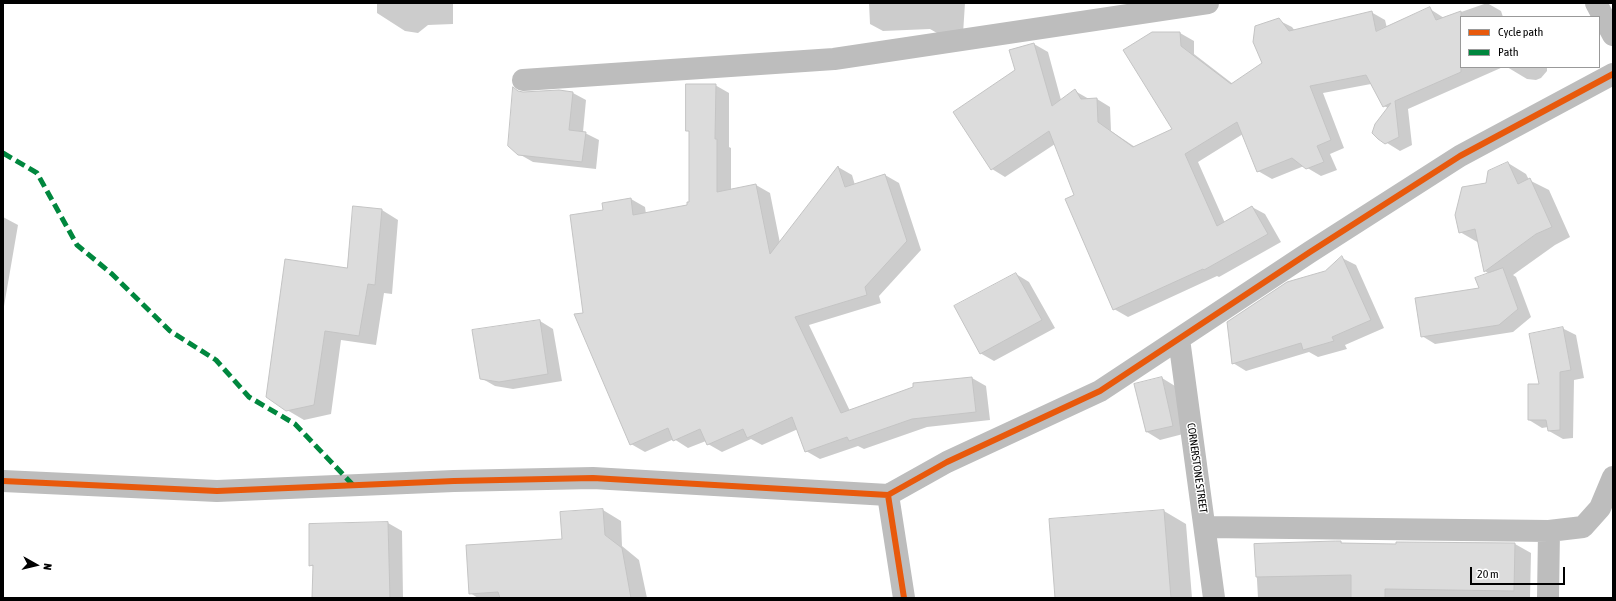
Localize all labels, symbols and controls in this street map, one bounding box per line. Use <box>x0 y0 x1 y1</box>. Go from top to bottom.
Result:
legend <box>1460 16 1600 68</box>
text: Cycle path <box>1498 25 1543 39</box>
text: Path <box>1498 45 1519 59</box>
street label: CORNERSTONE STREET <box>1184 422 1210 514</box>
north arrow <box>16 545 56 585</box>
scale bar <box>1472 559 1567 585</box>
text: N <box>41 563 54 571</box>
text: 20 m <box>1477 567 1499 581</box>

